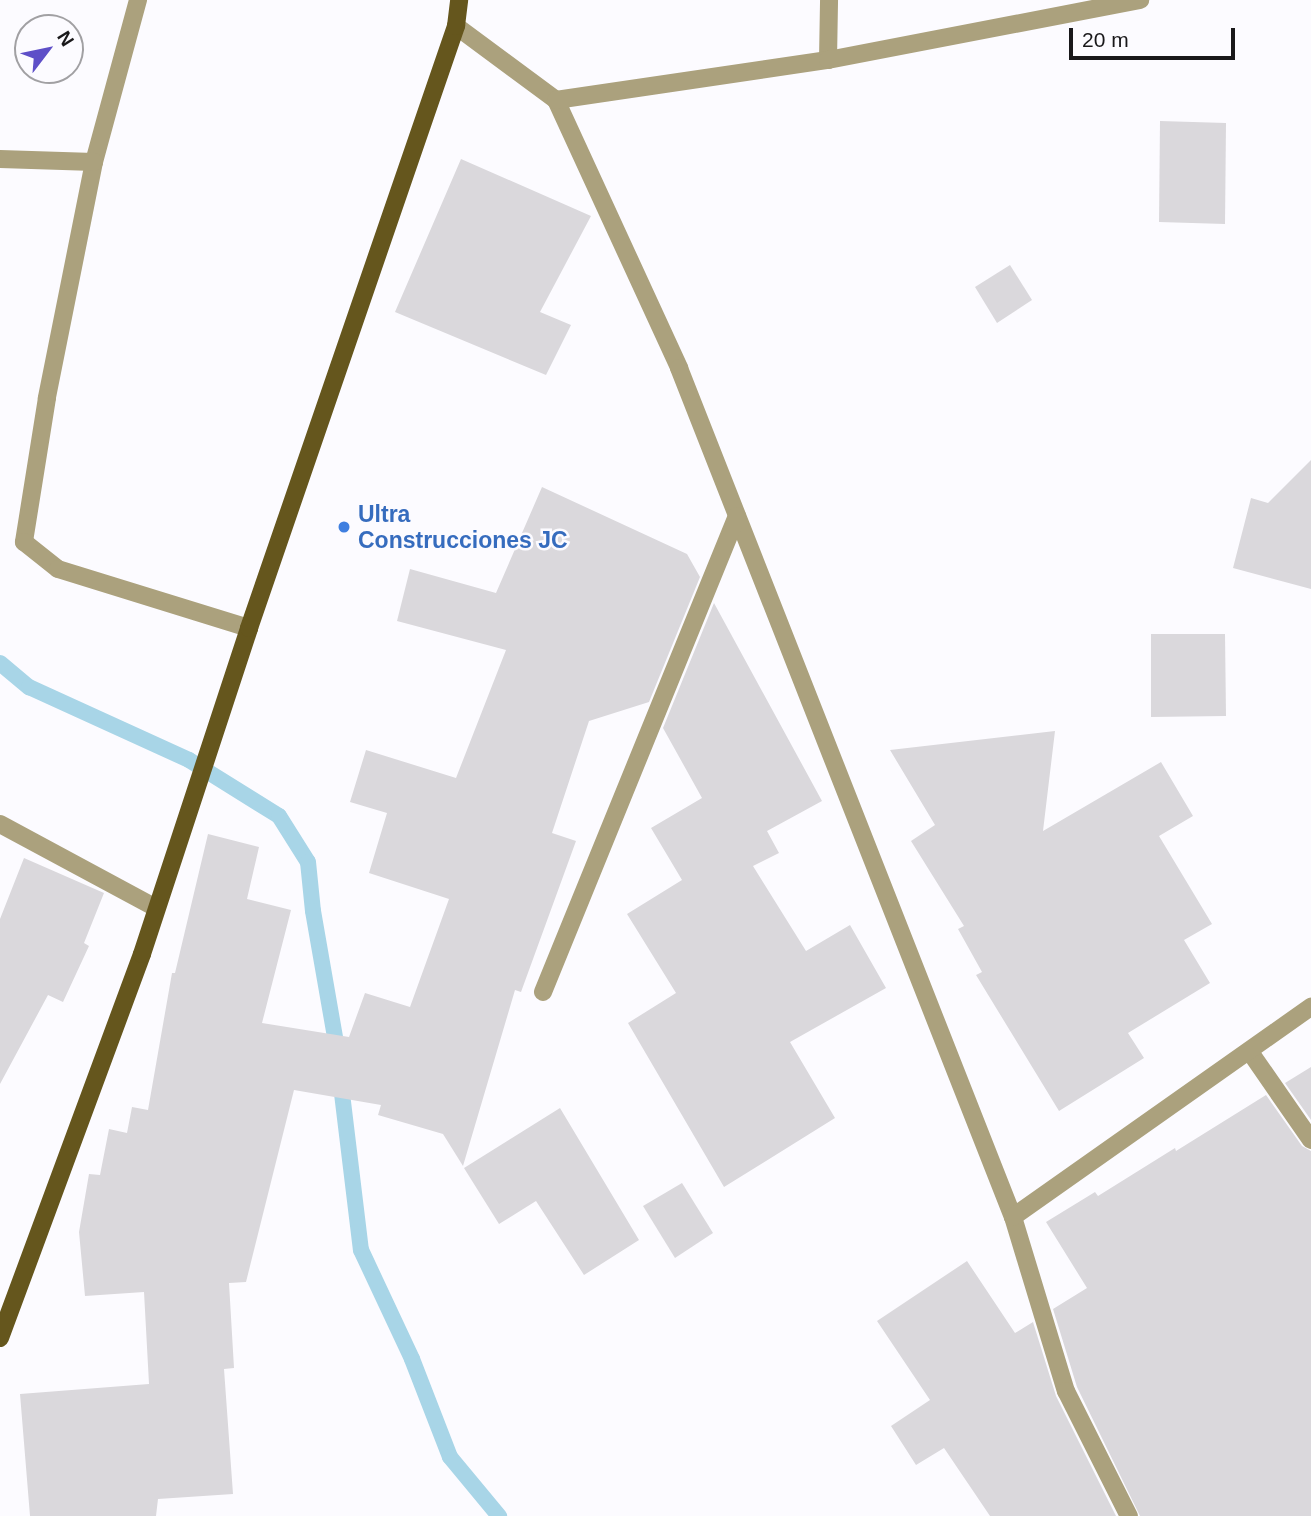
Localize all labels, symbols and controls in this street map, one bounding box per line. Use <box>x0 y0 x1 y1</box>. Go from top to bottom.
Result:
north arrow <box>14 14 84 84</box>
scale bar <box>1073 14 1239 58</box>
text: N <box>53 27 78 50</box>
text: 20 m <box>1082 28 1129 51</box>
place label: Ultra Construcciones JC <box>358 500 568 554</box>
marker: Ultra Construcciones JC <box>336 519 352 535</box>

